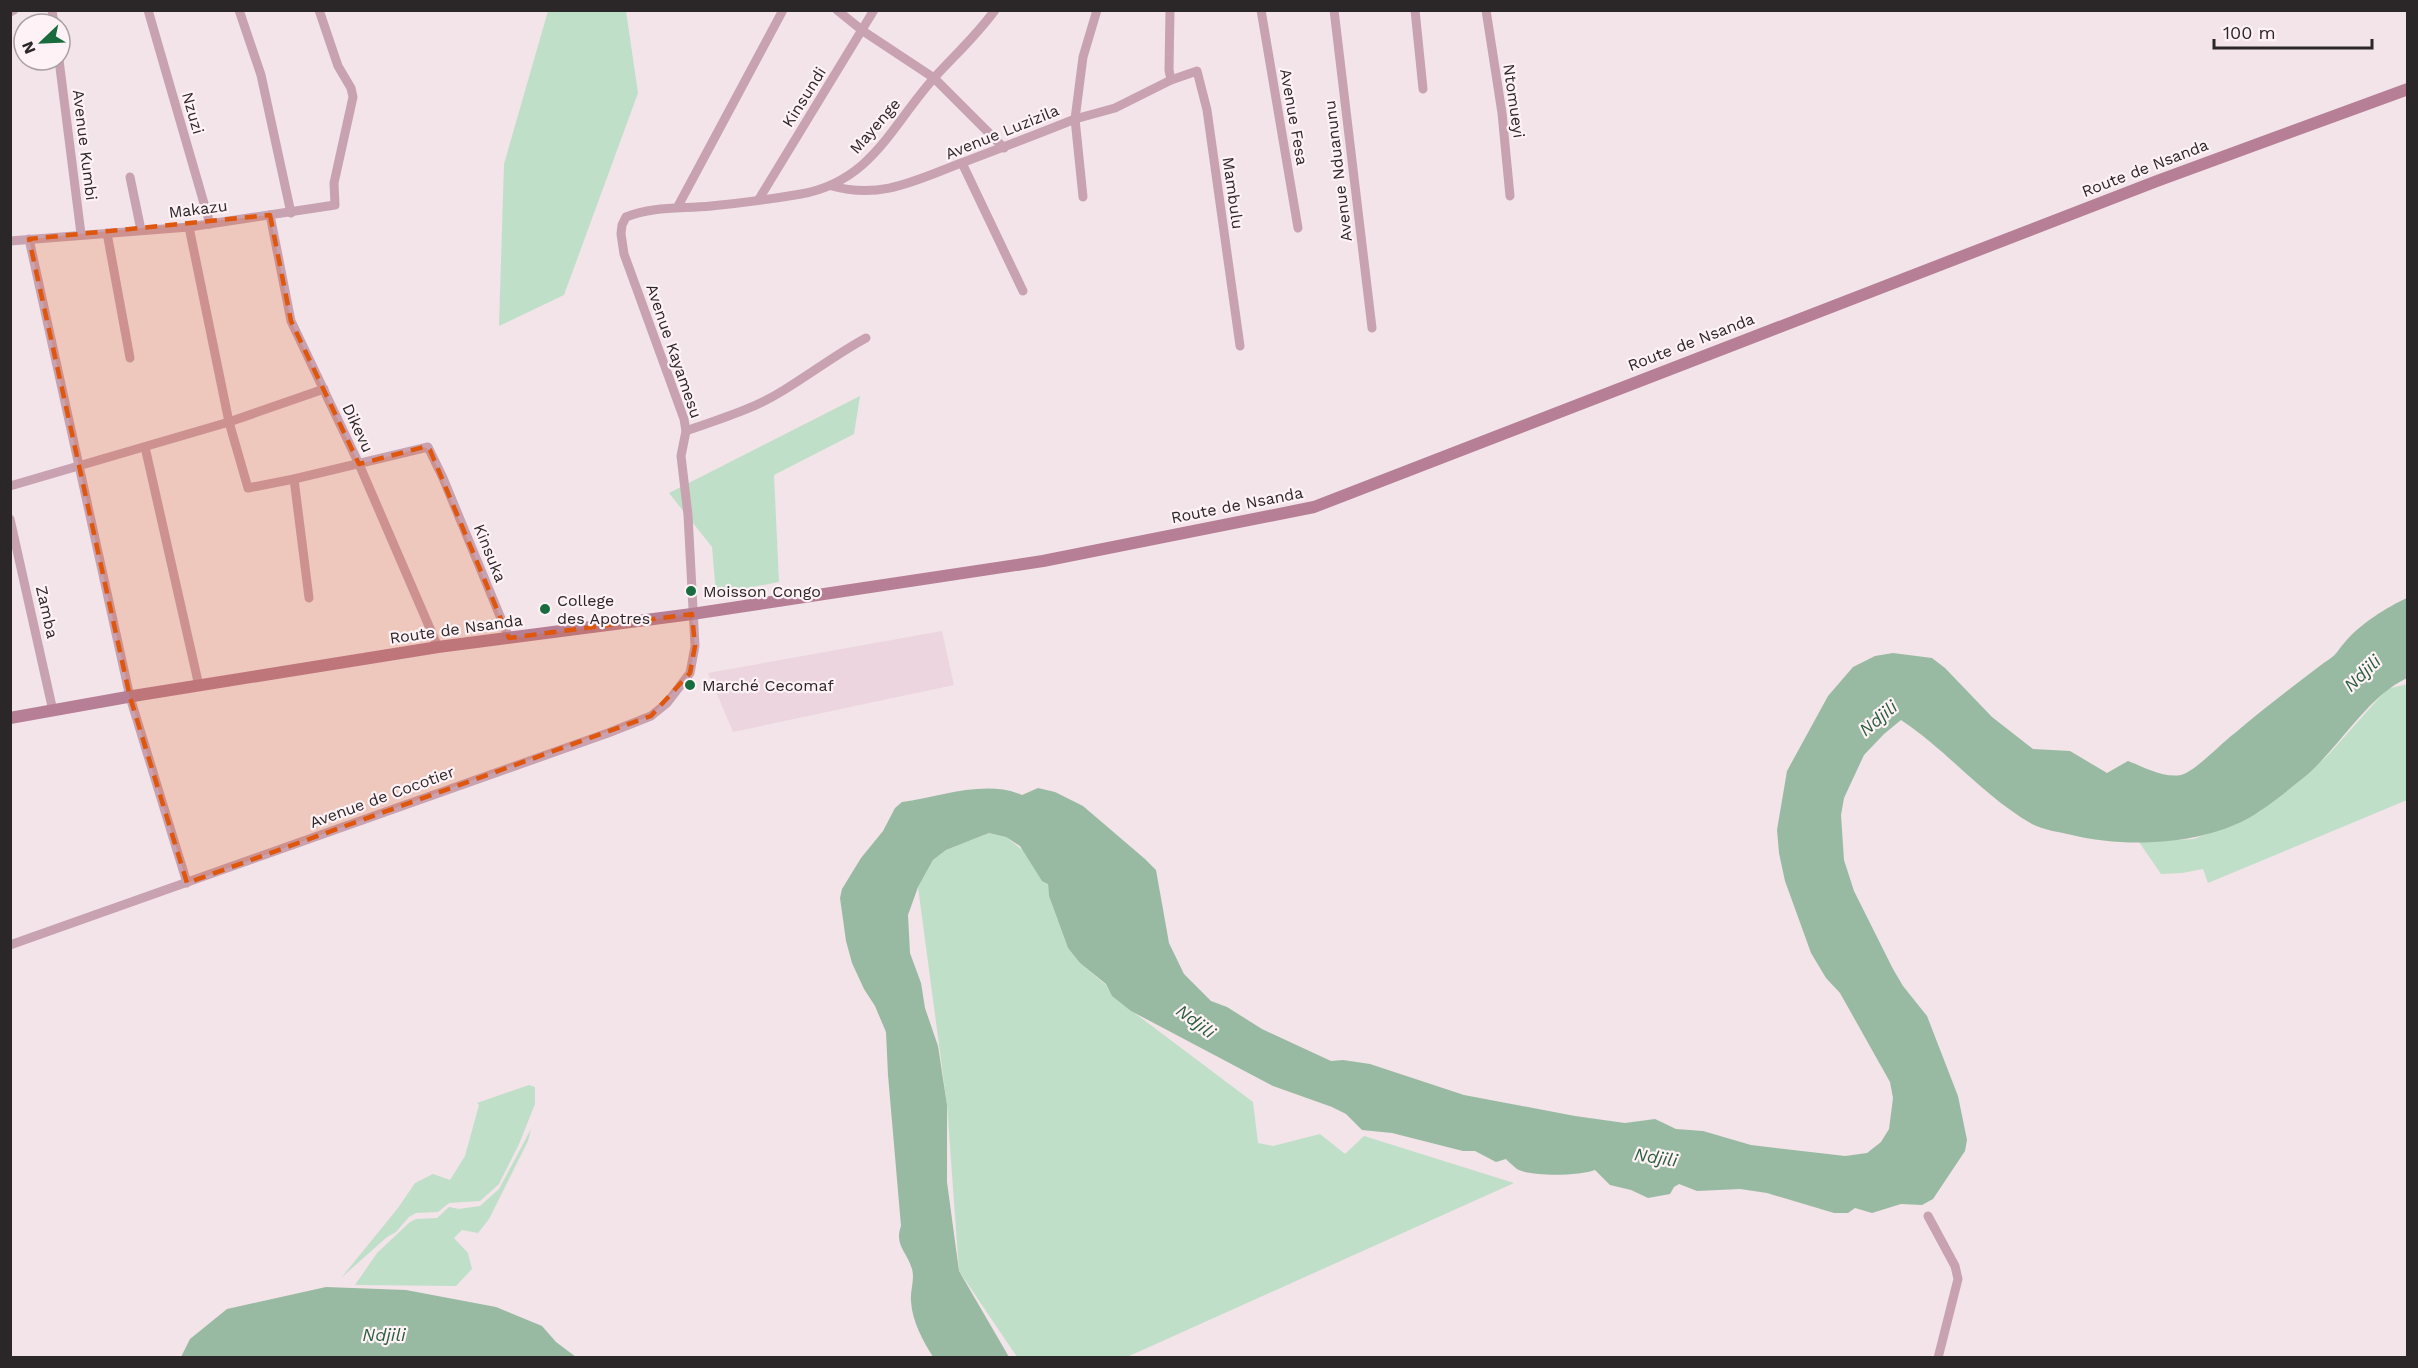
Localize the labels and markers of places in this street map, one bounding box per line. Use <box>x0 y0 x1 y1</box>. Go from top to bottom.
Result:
place label: Moisson Congo <box>703 582 821 601</box>
marker: Moisson Congo <box>684 584 698 598</box>
place label: College des Apotres <box>557 591 650 628</box>
marker: College des Apotres <box>538 602 552 616</box>
place label: Marché Cecomaf <box>702 676 834 695</box>
marker: Marché Cecomaf <box>683 678 697 692</box>

